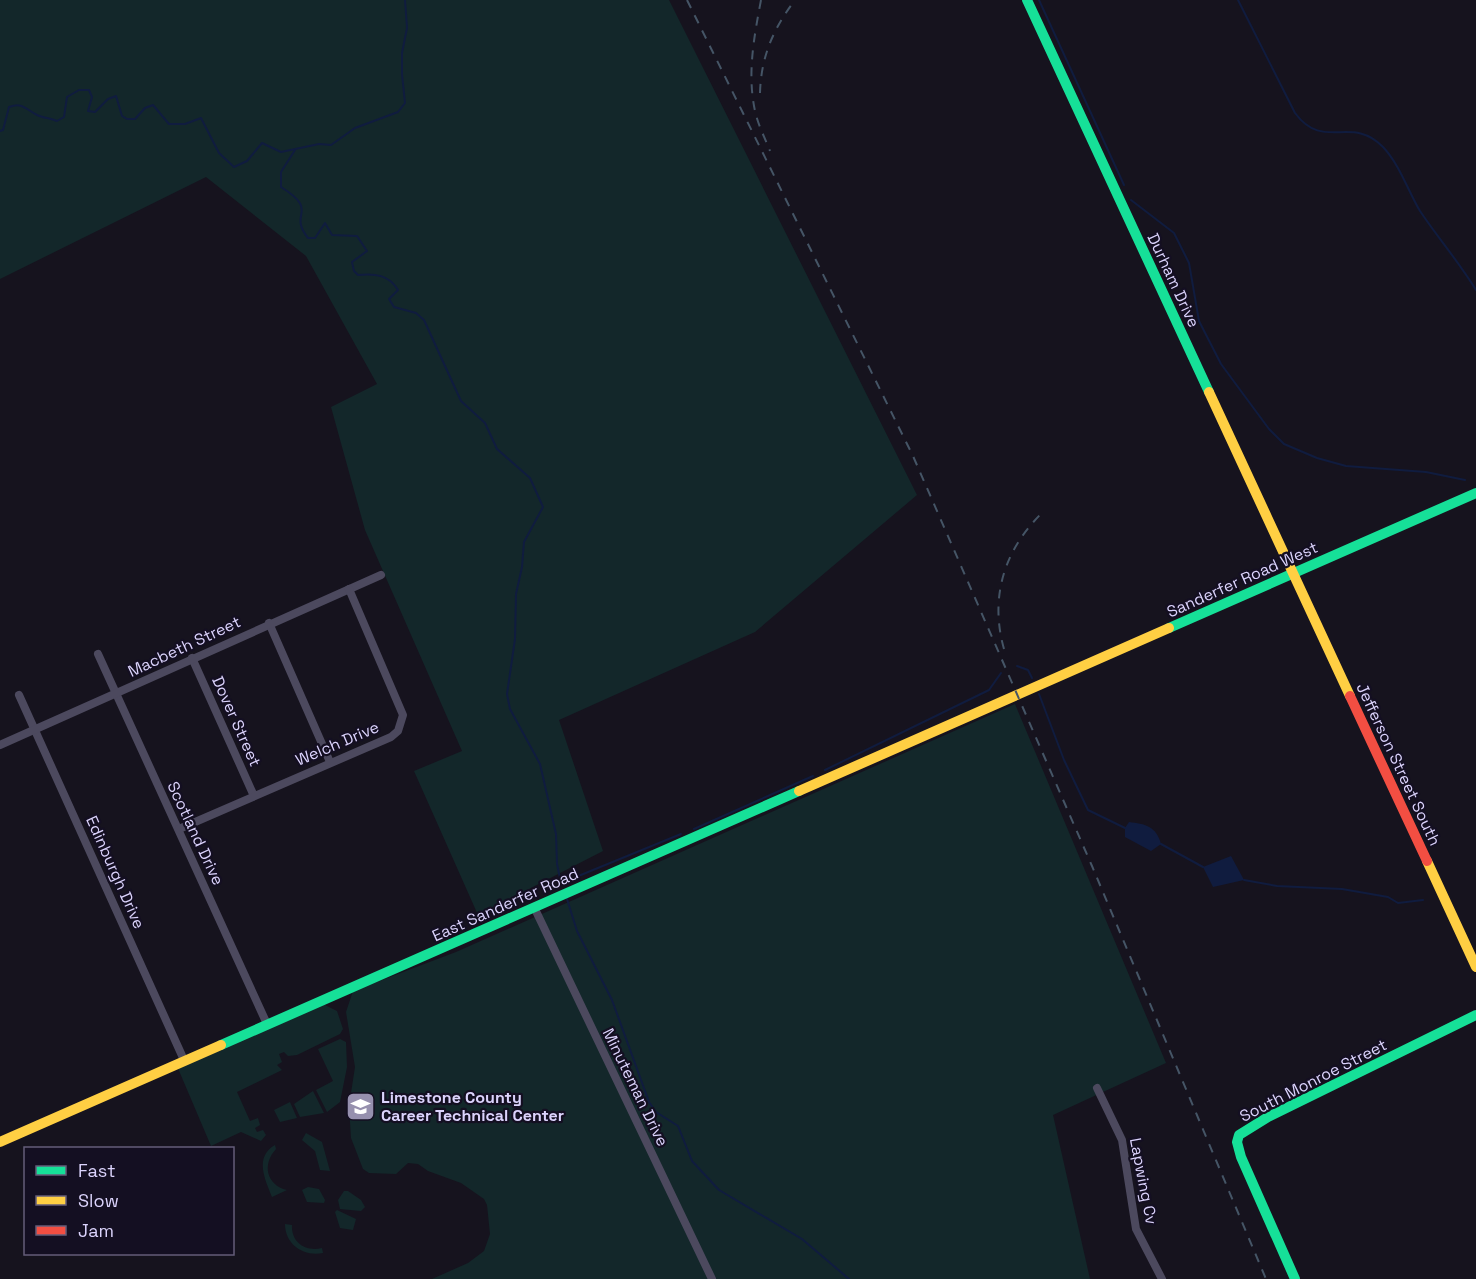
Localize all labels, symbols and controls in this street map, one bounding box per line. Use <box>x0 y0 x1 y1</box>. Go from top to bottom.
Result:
street label: Durham Drive <box>1143 230 1205 331</box>
street label: Sanderfer Road West <box>1163 537 1321 622</box>
street label: Macbeth Street <box>124 611 244 682</box>
street label: Dover Street <box>207 673 266 770</box>
street label: Jefferson Street South <box>1352 679 1446 849</box>
street label: Welch Drive <box>292 716 382 771</box>
street label: Scotland Drive <box>162 778 229 888</box>
street label: Edinburgh Drive <box>81 812 150 932</box>
street label: East Sanderfer Road <box>429 863 582 946</box>
street label: Minuteman Drive <box>598 1025 673 1150</box>
street label: South Monroe Street <box>1236 1034 1390 1127</box>
place label: Limestone County Career Technical Center <box>381 1087 564 1126</box>
school or university icon: Limestone County Career Technical Center <box>344 1090 376 1122</box>
street label: Lapwing Cv <box>1125 1136 1162 1227</box>
legend <box>24 1147 234 1255</box>
text: Fast <box>78 1159 115 1182</box>
text: Slow <box>78 1189 119 1212</box>
text: Jam <box>78 1219 114 1242</box>

